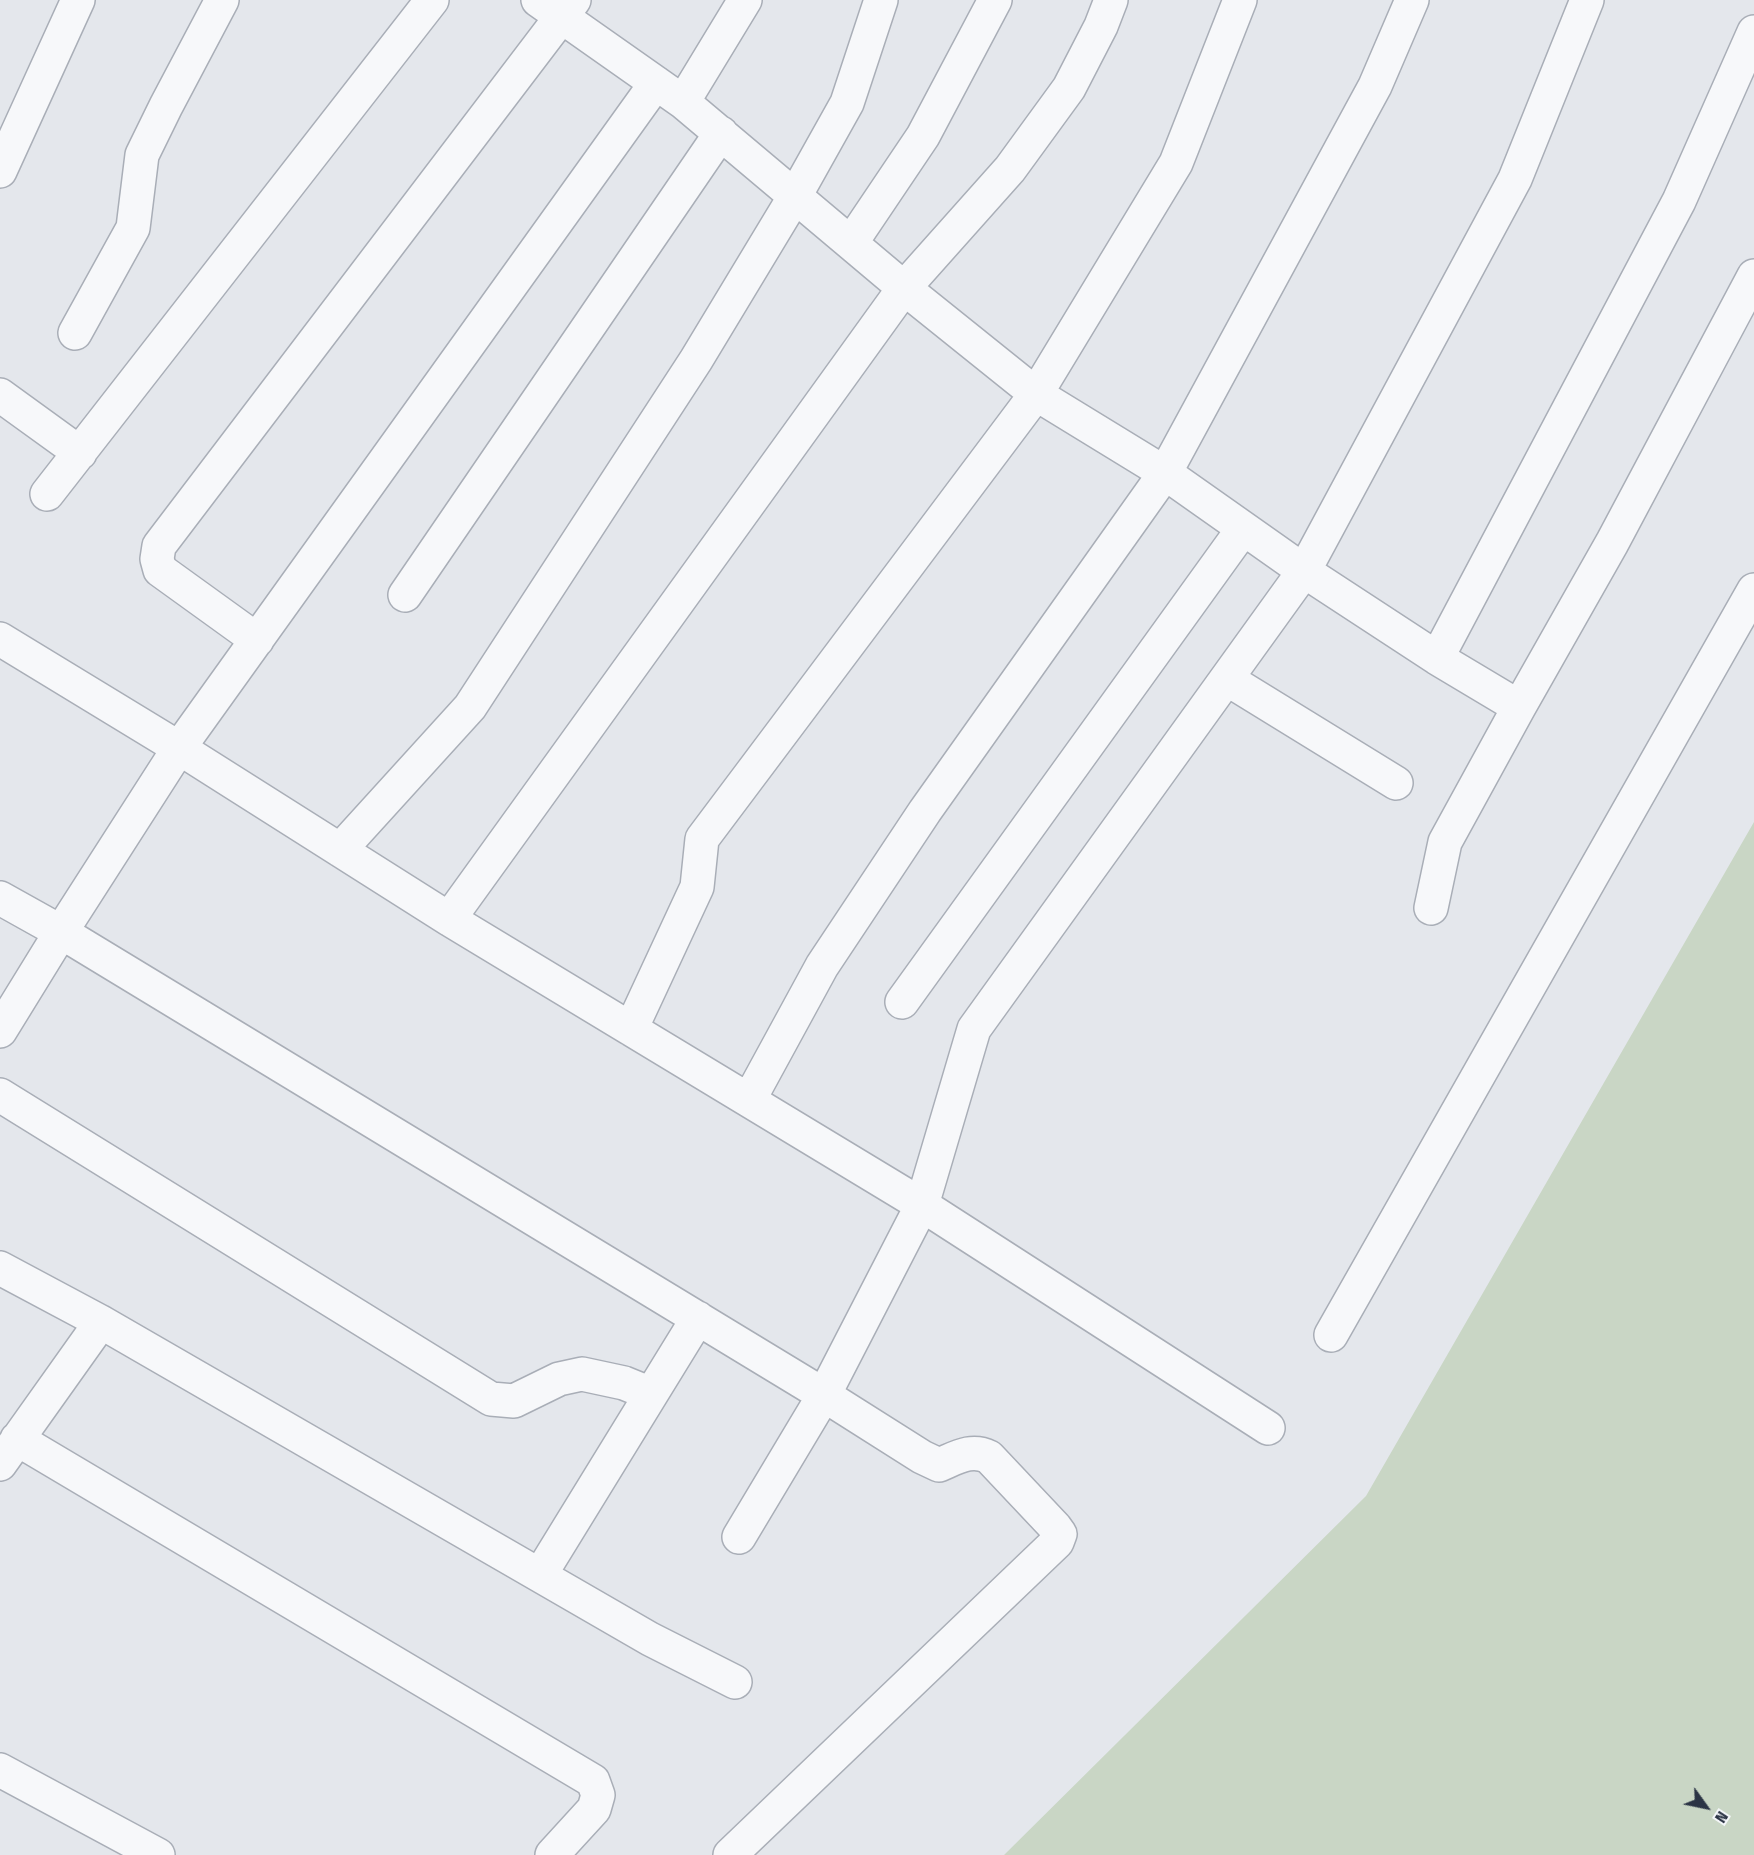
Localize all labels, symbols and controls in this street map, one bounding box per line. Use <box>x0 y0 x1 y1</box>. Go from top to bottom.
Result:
north arrow <box>1676 1777 1736 1837</box>
text: N <box>1711 1808 1732 1826</box>

